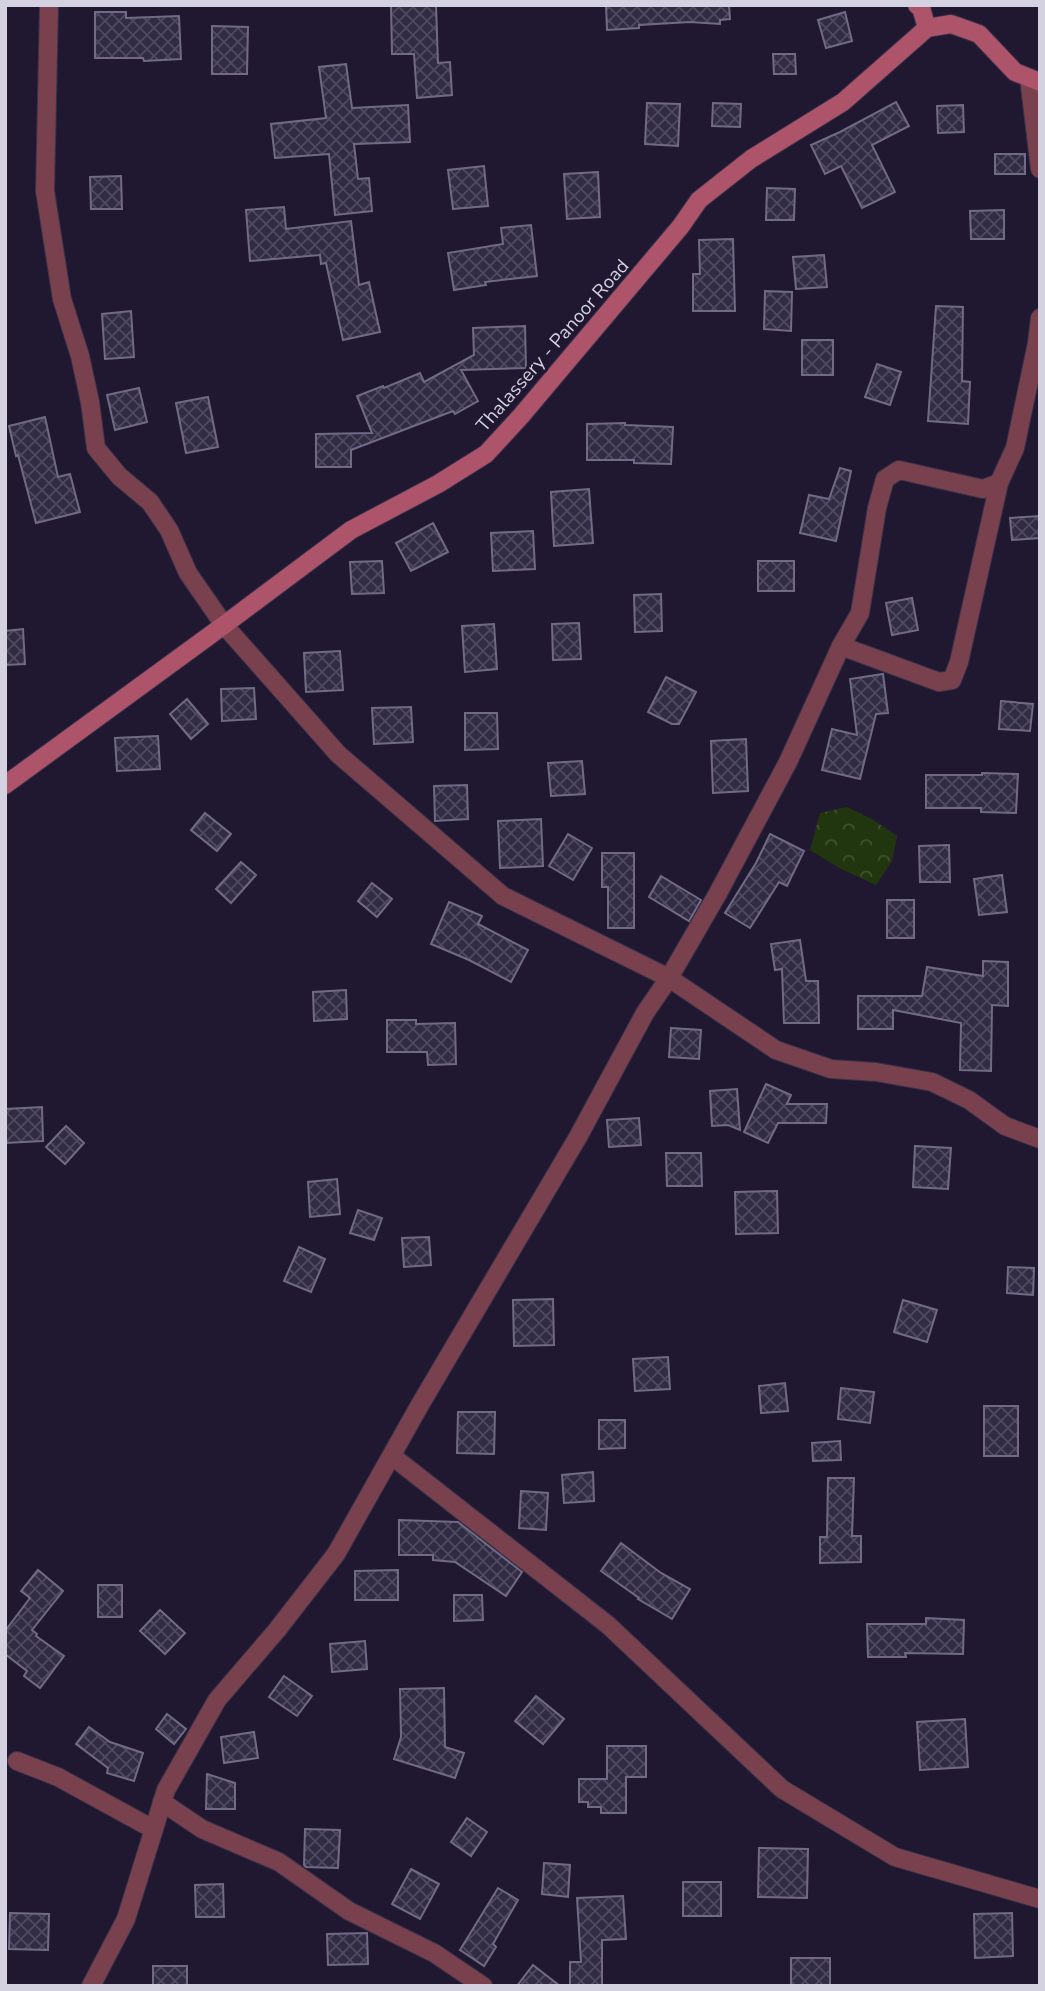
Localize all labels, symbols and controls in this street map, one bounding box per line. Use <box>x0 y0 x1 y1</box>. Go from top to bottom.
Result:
street label: Thalassery - Panoor Road <box>471 254 635 438</box>

